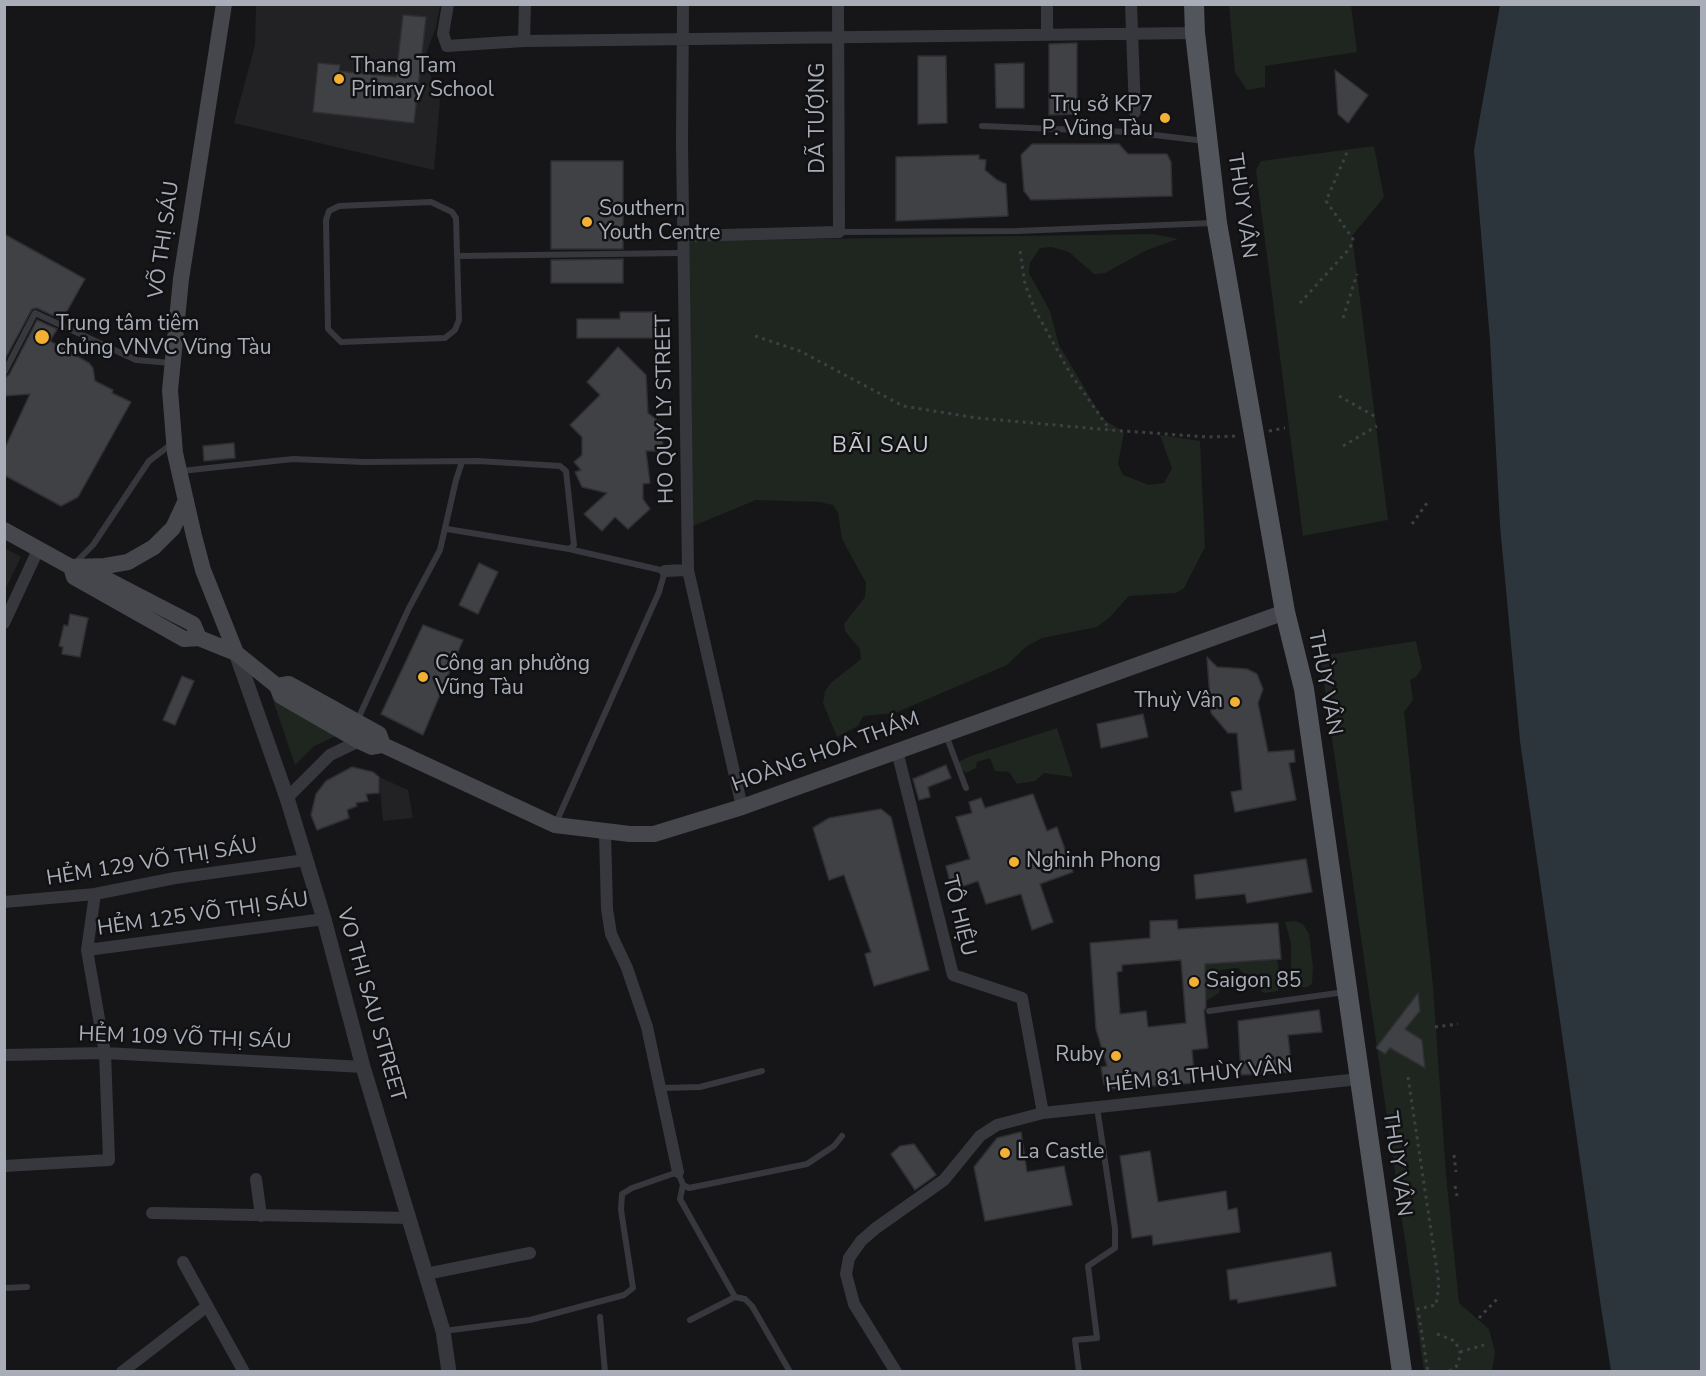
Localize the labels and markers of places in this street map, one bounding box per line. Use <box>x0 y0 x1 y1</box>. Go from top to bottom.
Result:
place label: Thang Tam Primary School <box>351 54 494 104</box>
marker: Thang Tam Primary School <box>332 72 346 86</box>
place label: Trụ sở KP7 P. Vũng Tàu <box>1042 93 1153 143</box>
marker: Trụ sở KP7 P. Vũng Tàu <box>1158 111 1172 125</box>
place label: Southern Youth Centre <box>599 197 720 247</box>
marker: Southern Youth Centre <box>580 215 594 229</box>
place label: Trung tâm tiêm chủng VNVC Vũng Tàu <box>56 312 272 362</box>
marker: Trung tâm tiêm chủng VNVC Vũng Tàu <box>33 328 51 346</box>
place label: Công an phường Vũng Tàu <box>435 652 590 702</box>
marker: Công an phường Vũng Tàu <box>416 670 430 684</box>
place label: Thuỳ Vân <box>1134 689 1223 715</box>
marker: Thuỳ Vân <box>1228 695 1242 709</box>
place label: Nghinh Phong <box>1026 849 1161 875</box>
marker: Nghinh Phong <box>1007 855 1021 869</box>
place label: Saigon 85 <box>1206 969 1301 995</box>
marker: Saigon 85 <box>1187 975 1201 989</box>
place label: Ruby <box>1055 1043 1104 1069</box>
marker: Ruby <box>1109 1049 1123 1063</box>
place label: La Castle <box>1017 1140 1104 1166</box>
marker: La Castle <box>998 1146 1012 1160</box>

